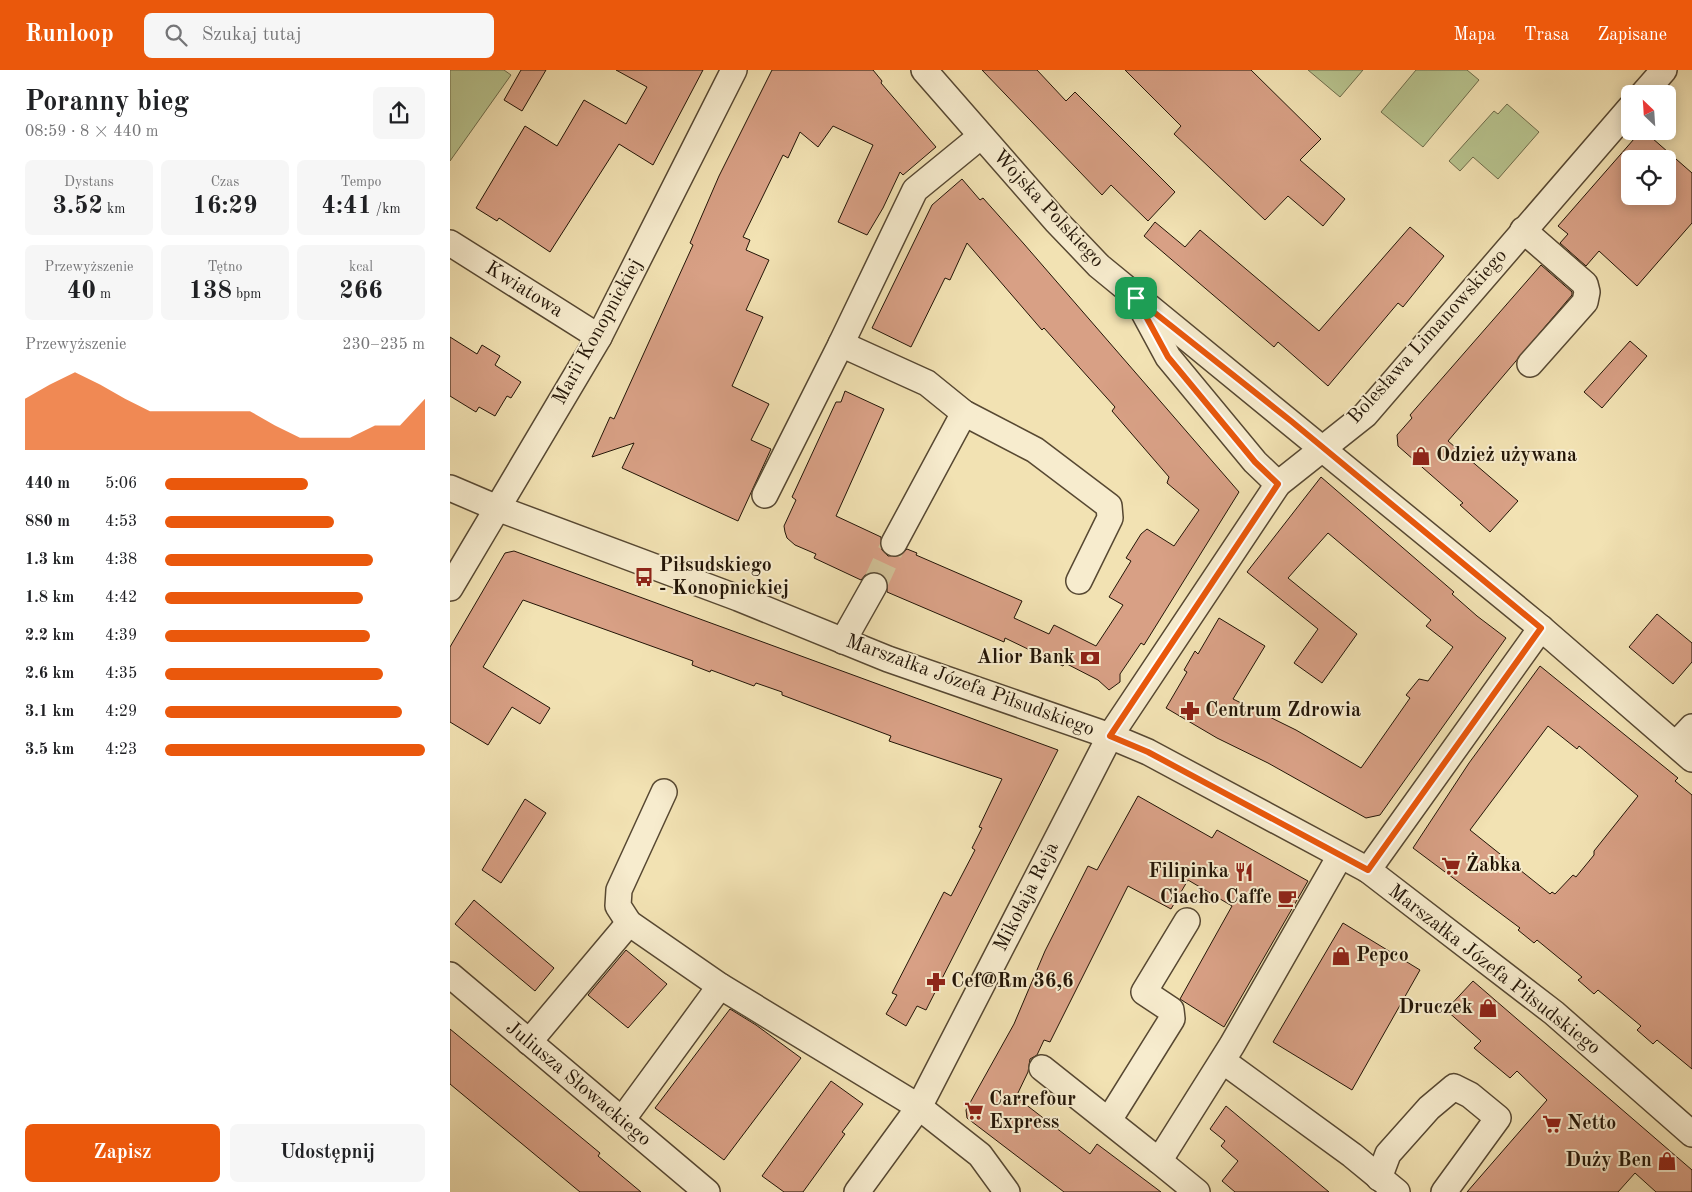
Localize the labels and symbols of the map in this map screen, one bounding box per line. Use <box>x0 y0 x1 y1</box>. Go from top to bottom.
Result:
north arrow <box>1621 85 1676 140</box>
street label: Wojska Polskiego <box>989 146 1107 272</box>
street label: Bolesława Limanowskiego <box>1345 246 1511 428</box>
street label: Marii Konopnickiej <box>550 256 646 408</box>
street label: Kwiatowa <box>482 258 566 322</box>
pin <box>1115 277 1157 319</box>
shop icon: Odzież używana <box>1410 445 1432 467</box>
place label: Odzież używana <box>1436 446 1577 466</box>
place label: Piłsudskiego - Konopnickiej <box>659 556 789 599</box>
bus stop icon: Piłsudskiego - Konopnickiej <box>633 566 655 588</box>
street label: Marszałka Józefa Piłsudskiego <box>843 632 1097 740</box>
bank icon: Alior Bank <box>1079 647 1101 669</box>
place label: Alior Bank <box>977 648 1075 668</box>
pharmacy icon: Centrum Zdrowia <box>1179 700 1201 722</box>
place label: Centrum Zdrowia <box>1205 701 1361 721</box>
street label: Mikołaja Reja <box>991 839 1063 955</box>
place label: Żabka <box>1466 852 1521 876</box>
supermarket icon: Żabka <box>1440 855 1462 877</box>
restaurant icon: Filipinka <box>1233 861 1255 883</box>
place label: Filipinka <box>1148 862 1229 882</box>
street label: Marszałka Józefa Piłsudskiego <box>1384 881 1604 1059</box>
cafe icon: Ciacho Caffe <box>1276 887 1298 909</box>
place label: Ciacho Caffe <box>1160 888 1272 908</box>
shop icon: Pepco <box>1330 945 1352 967</box>
place label: Pepco <box>1356 946 1409 966</box>
pharmacy icon: Cef@Rm 36,6 <box>925 971 947 993</box>
place label: Cef@Rm 36,6 <box>951 972 1074 992</box>
shop icon: Druczek <box>1477 997 1499 1019</box>
place label: Druczek <box>1398 998 1473 1018</box>
street label: Juliusza Słowackiego <box>502 1018 654 1150</box>
place label: Carrefour Express <box>989 1090 1076 1133</box>
supermarket icon: Carrefour Express <box>963 1100 985 1122</box>
supermarket icon: Netto <box>1541 1113 1563 1135</box>
place label: Netto <box>1567 1114 1616 1134</box>
shop icon: Duży Ben <box>1656 1150 1678 1172</box>
place label: Duży Ben <box>1565 1151 1652 1171</box>

